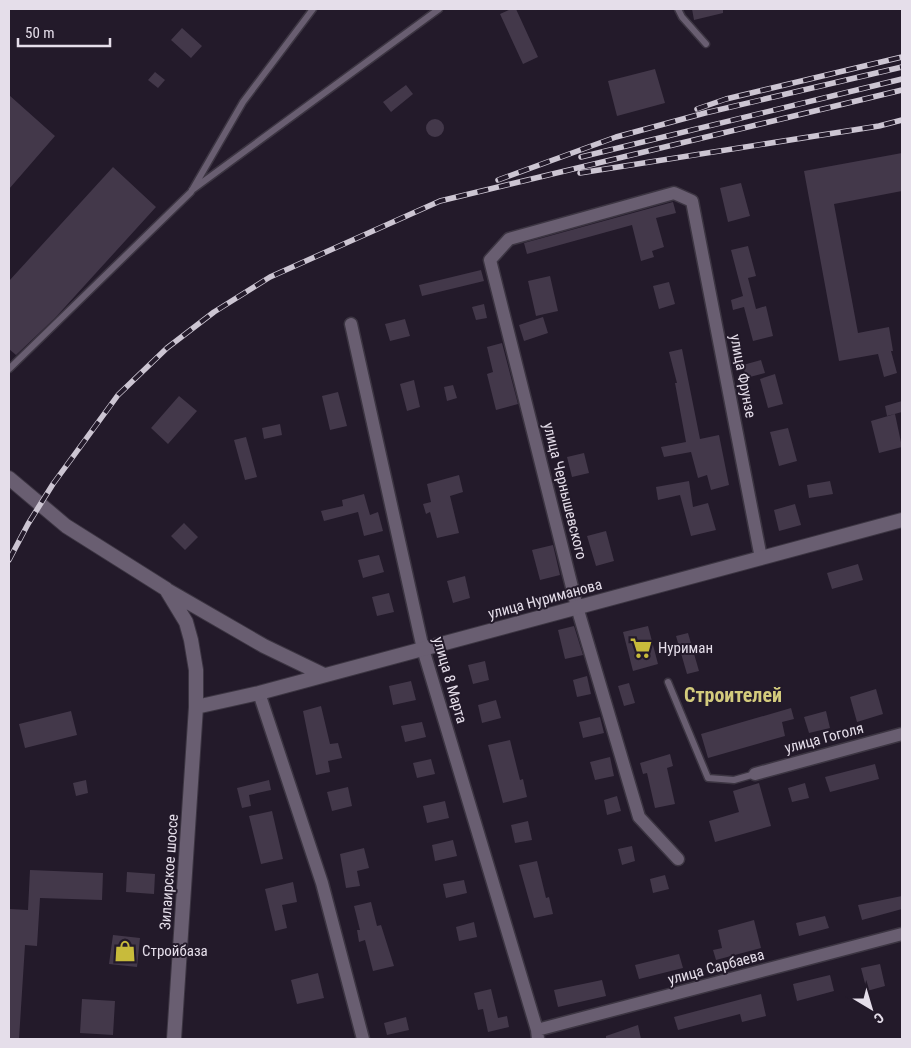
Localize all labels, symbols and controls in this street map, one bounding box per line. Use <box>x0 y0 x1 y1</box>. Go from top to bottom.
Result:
scale bar <box>18 15 110 47</box>
text: 50 m <box>25 24 55 42</box>
street label: улица Фрунзе <box>726 333 760 419</box>
street label: улица Чернышевского <box>539 421 591 561</box>
street label: улица Нуриманова <box>486 575 604 623</box>
street label: улица 8 Марта <box>429 635 471 725</box>
supermarket icon: Нуриман <box>628 635 654 661</box>
place label: Нуриман <box>658 639 713 657</box>
district label: Строителей <box>684 683 782 707</box>
street label: улица Гоголя <box>783 719 865 757</box>
street label: Зилаирское шоссе <box>156 813 182 931</box>
shop icon: Стройбаза <box>112 938 138 964</box>
place label: Стройбаза <box>142 942 208 960</box>
street label: улица Сарбаева <box>666 945 766 989</box>
north arrow <box>846 983 896 1033</box>
text: С <box>871 1009 887 1027</box>

